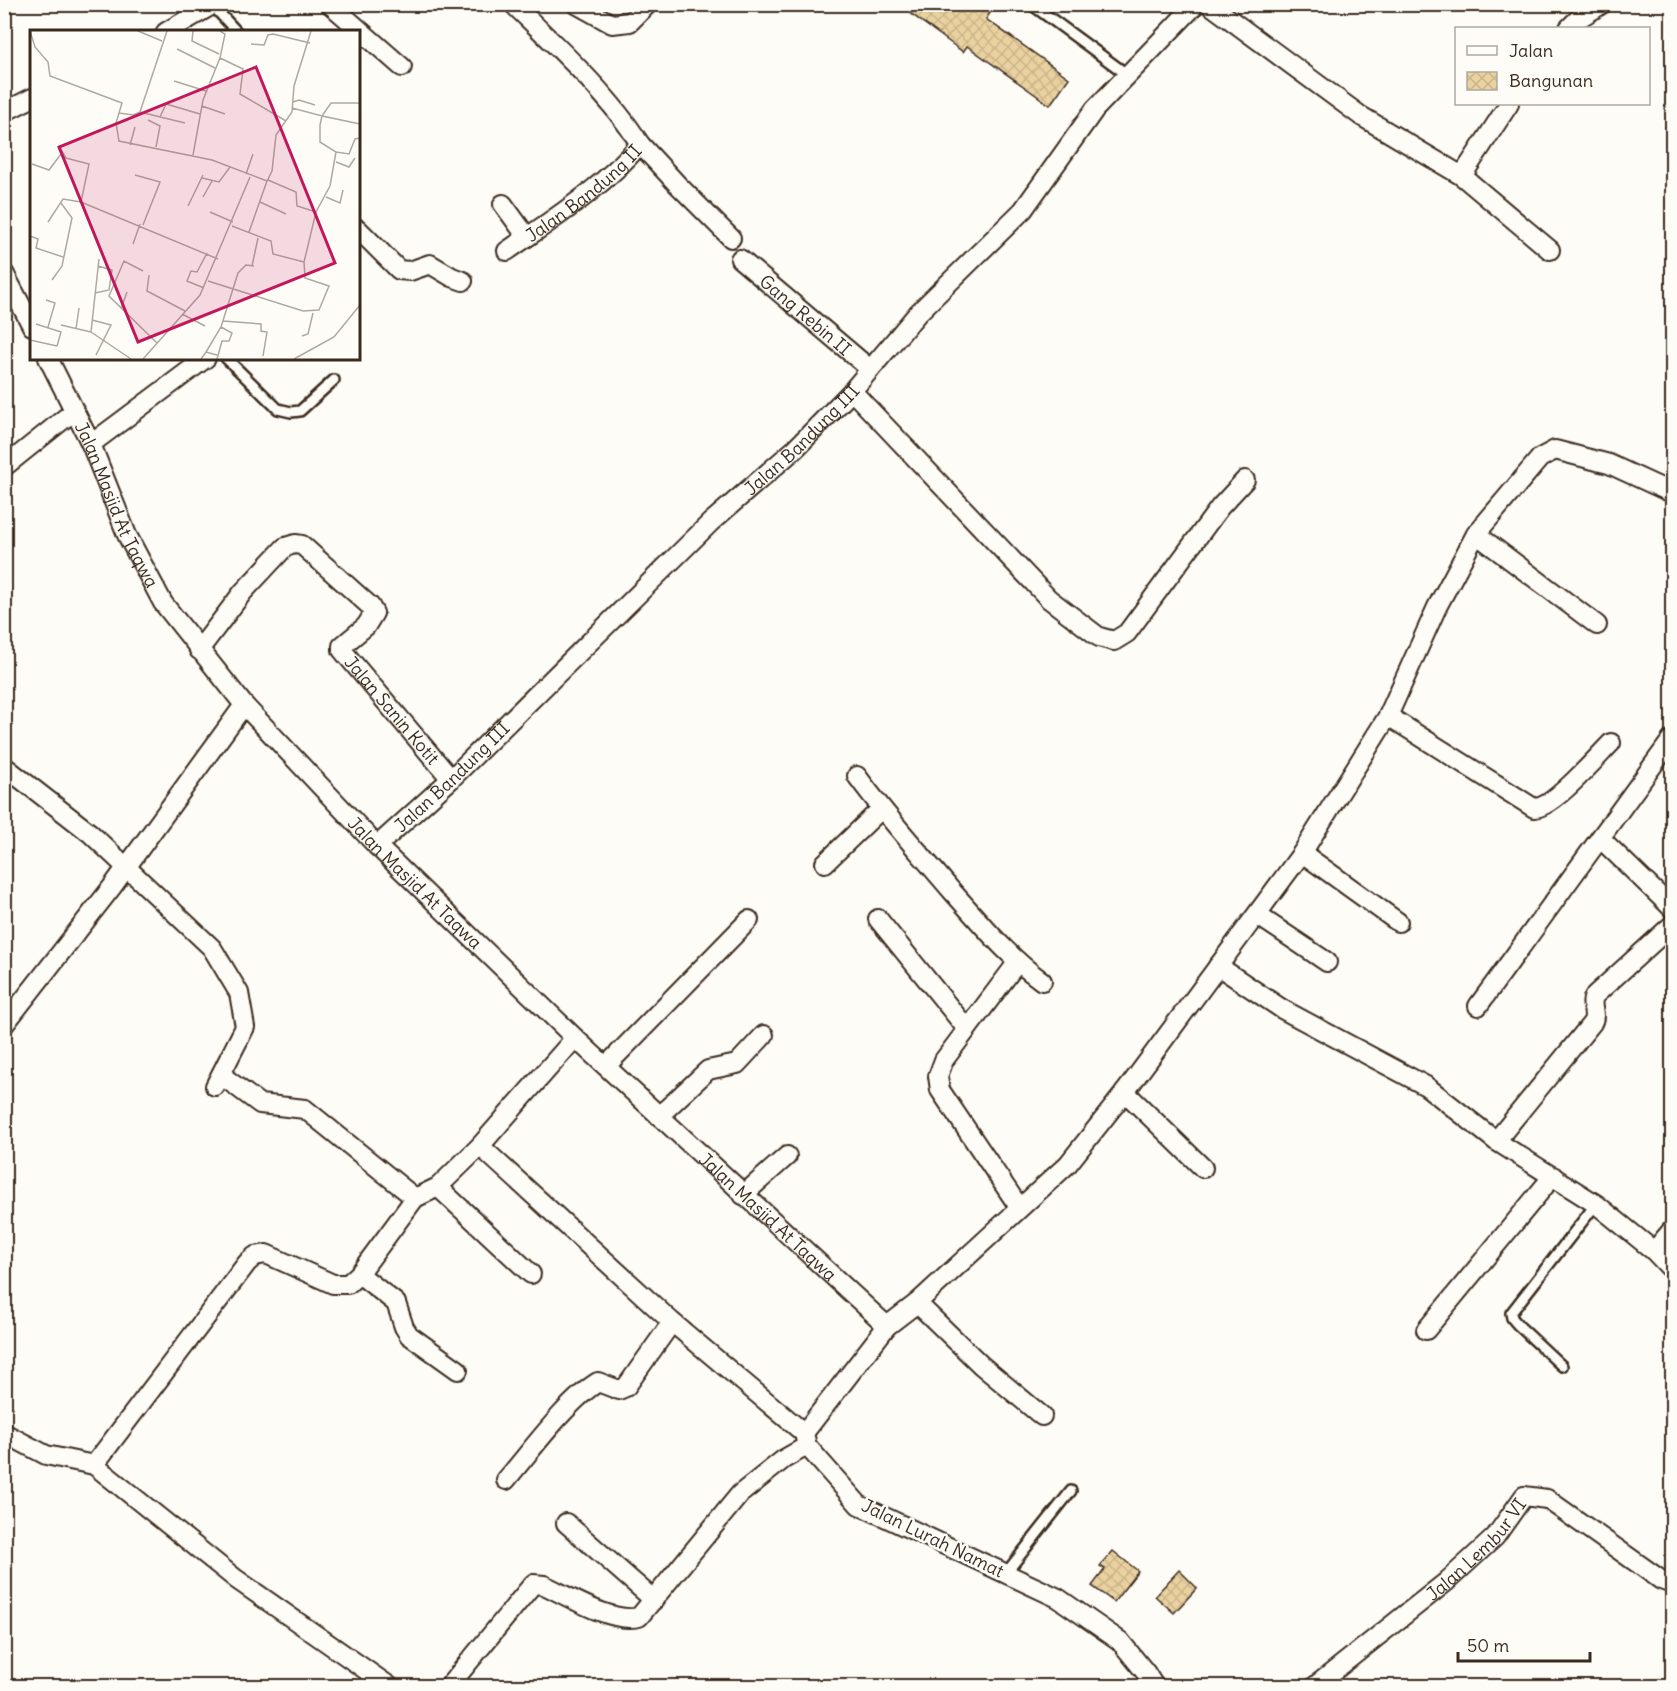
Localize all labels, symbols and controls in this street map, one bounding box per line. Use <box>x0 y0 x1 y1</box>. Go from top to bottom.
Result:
legend <box>1455 27 1650 105</box>
inset map <box>30 30 360 360</box>
text: Jalan <box>1509 39 1553 62</box>
text: Bangunan <box>1509 69 1593 92</box>
street label: Jalan Bandung II <box>521 139 646 247</box>
street label: Gang Rebin II <box>755 269 856 360</box>
street label: Jalan Bandung III <box>739 379 864 500</box>
street label: Jalan Masjid At Taqwa <box>70 418 164 591</box>
street label: Jalan Sanin Kotit <box>340 651 445 769</box>
street label: Jalan Bandung III <box>389 716 514 837</box>
street label: Jalan Masjid At Taqwa <box>344 812 487 953</box>
street label: Jalan Masjid At Taqwa <box>695 1147 842 1286</box>
street label: Jalan Lembur VI <box>1421 1493 1531 1605</box>
street label: Jalan Lurah Namat <box>858 1494 1008 1582</box>
scale bar <box>1458 1625 1590 1663</box>
text: 50 m <box>1467 1634 1509 1657</box>

